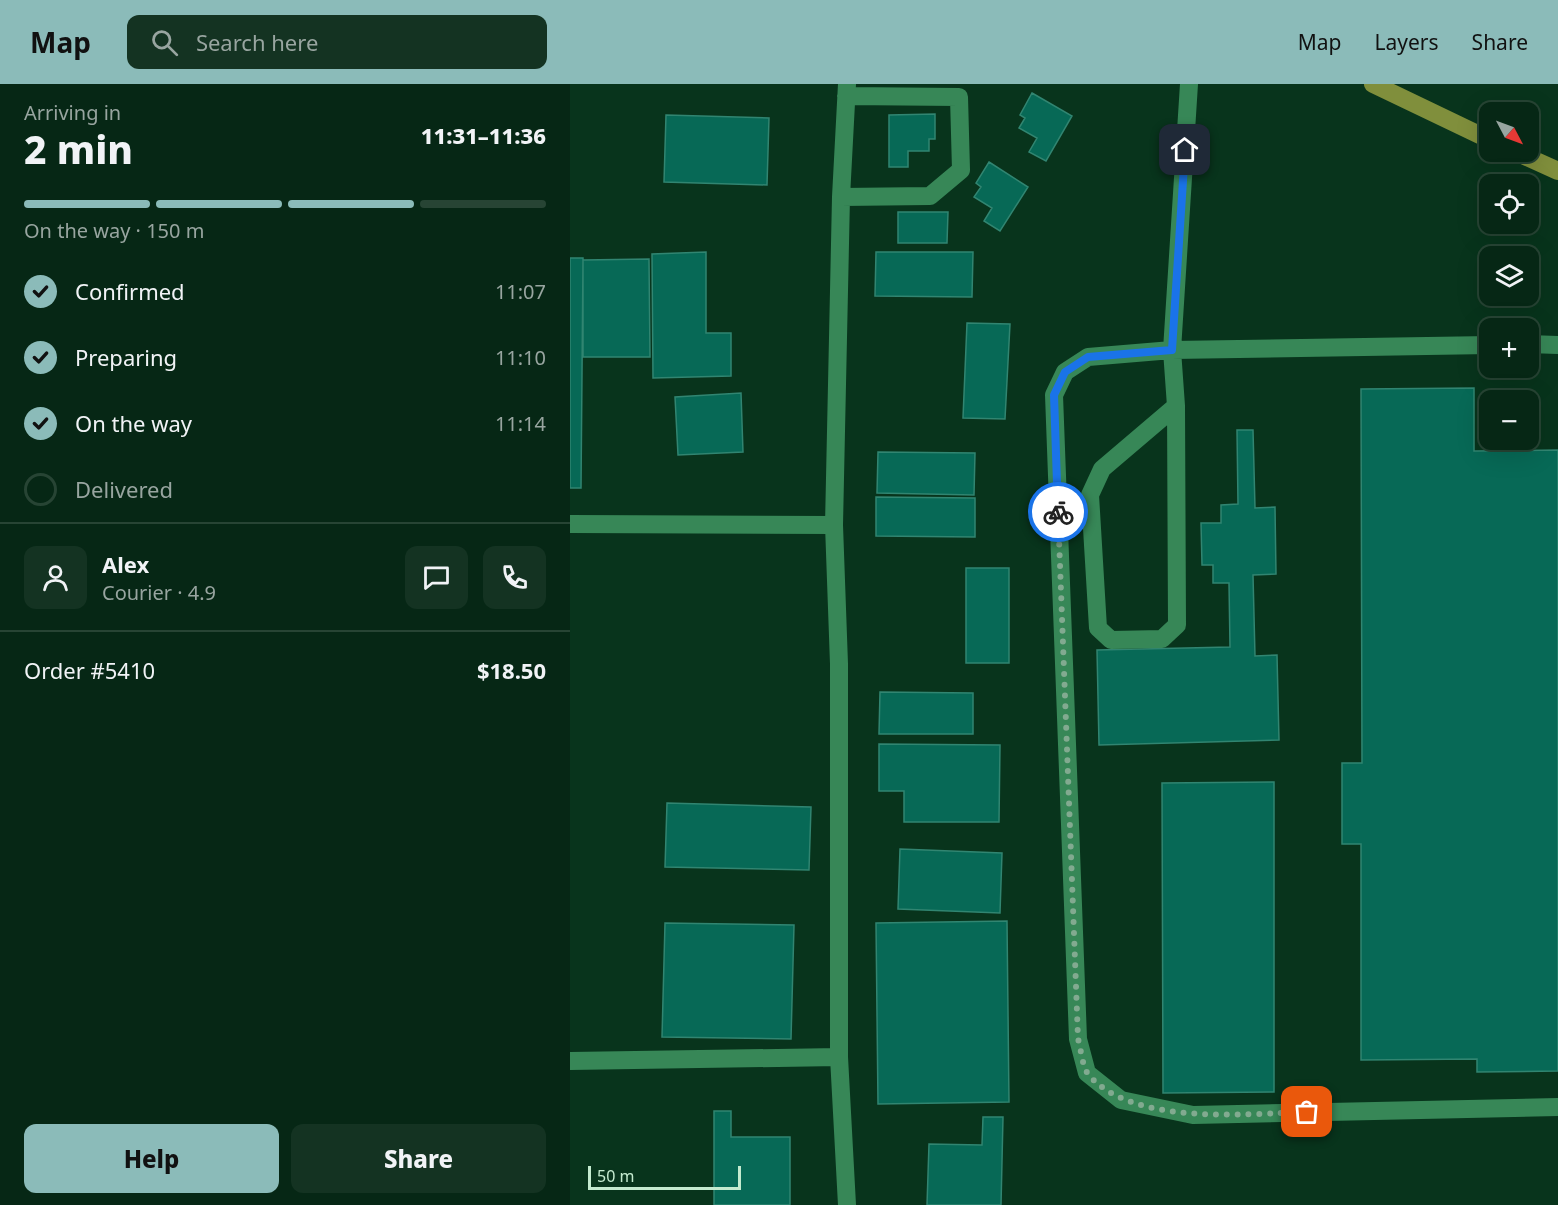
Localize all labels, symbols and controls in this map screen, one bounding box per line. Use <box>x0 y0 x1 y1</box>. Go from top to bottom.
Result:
search box <box>127 15 547 69</box>
text: Map <box>30 23 91 61</box>
icon: search <box>148 26 181 59</box>
text: Search here <box>196 27 318 57</box>
text: Map <box>1298 28 1342 56</box>
text: Layers <box>1375 28 1439 56</box>
text: Share <box>1472 28 1528 56</box>
text: Arriving in <box>24 99 121 126</box>
north arrow <box>1479 102 1539 162</box>
map controls <box>1479 102 1539 450</box>
text: 11:31–11:36 <box>421 120 546 150</box>
text: 2 min <box>24 122 133 175</box>
pin <box>1159 124 1210 175</box>
icon: home <box>1168 133 1201 166</box>
button: locate <box>1479 174 1539 234</box>
text: On the way · 150 m <box>24 217 204 244</box>
button: layers <box>1479 246 1539 306</box>
icon: check <box>24 275 57 308</box>
text: Confirmed <box>75 276 185 306</box>
text: 11:07 <box>495 278 546 305</box>
button: + <box>1479 318 1539 378</box>
icon: check <box>24 341 57 374</box>
text: Preparing <box>75 342 177 372</box>
text: 11:10 <box>495 344 546 371</box>
button: − <box>1479 390 1539 450</box>
icon: check <box>24 407 57 440</box>
text: On the way <box>75 408 192 438</box>
text: 11:14 <box>495 410 546 437</box>
text: Delivered <box>75 474 173 504</box>
courier <box>1028 482 1088 542</box>
icon: bike <box>1042 496 1075 529</box>
button: person <box>24 546 87 609</box>
button: chat <box>405 546 468 609</box>
button: phone <box>483 546 546 609</box>
text: Alex <box>102 549 149 579</box>
text: Courier · 4.9 <box>102 579 216 606</box>
text: Order #5410 <box>24 655 155 685</box>
text: $18.50 <box>477 655 546 685</box>
pin <box>1281 1086 1332 1137</box>
icon: bag <box>1290 1095 1323 1128</box>
button: Help <box>24 1124 279 1193</box>
button: Share <box>291 1124 546 1193</box>
scale bar <box>588 1163 741 1190</box>
text: 50 m <box>597 1165 634 1187</box>

